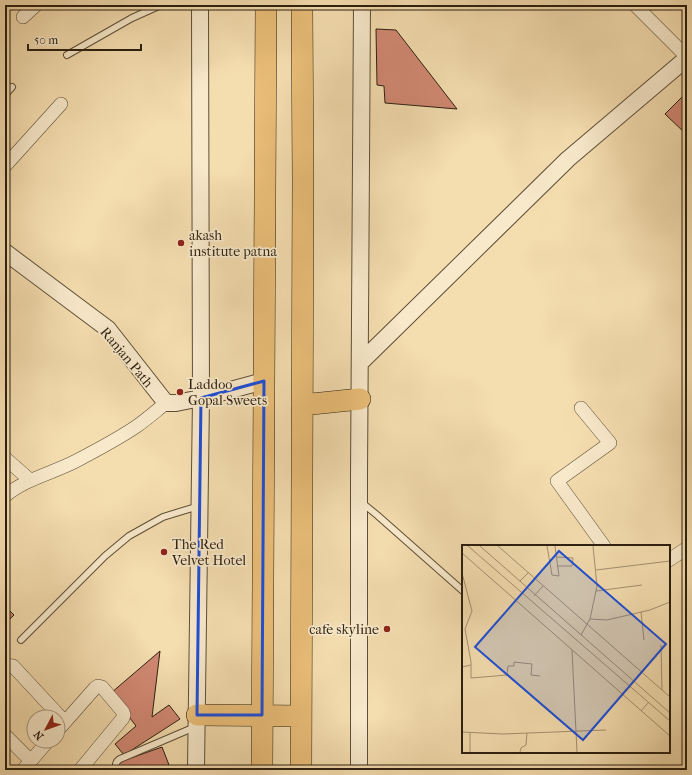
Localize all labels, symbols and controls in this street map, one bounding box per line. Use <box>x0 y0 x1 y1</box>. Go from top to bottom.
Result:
scale bar <box>28 26 141 52</box>
text: 50 m <box>34 33 58 47</box>
place label: akash institute patna <box>189 227 277 260</box>
marker: akash institute patna <box>176 238 186 248</box>
street label: Ranjan Path <box>96 324 157 391</box>
place label: Laddoo Gopal Sweets <box>188 376 267 409</box>
marker: Laddoo Gopal Sweets <box>175 387 185 397</box>
place label: The Red Velvet Hotel <box>171 536 246 569</box>
inset map <box>462 545 670 753</box>
marker: The Red Velvet Hotel <box>159 547 169 557</box>
place label: cafe skyline <box>309 621 379 638</box>
marker: cafe skyline <box>382 624 392 634</box>
north arrow <box>26 709 66 749</box>
text: N <box>31 727 46 743</box>

